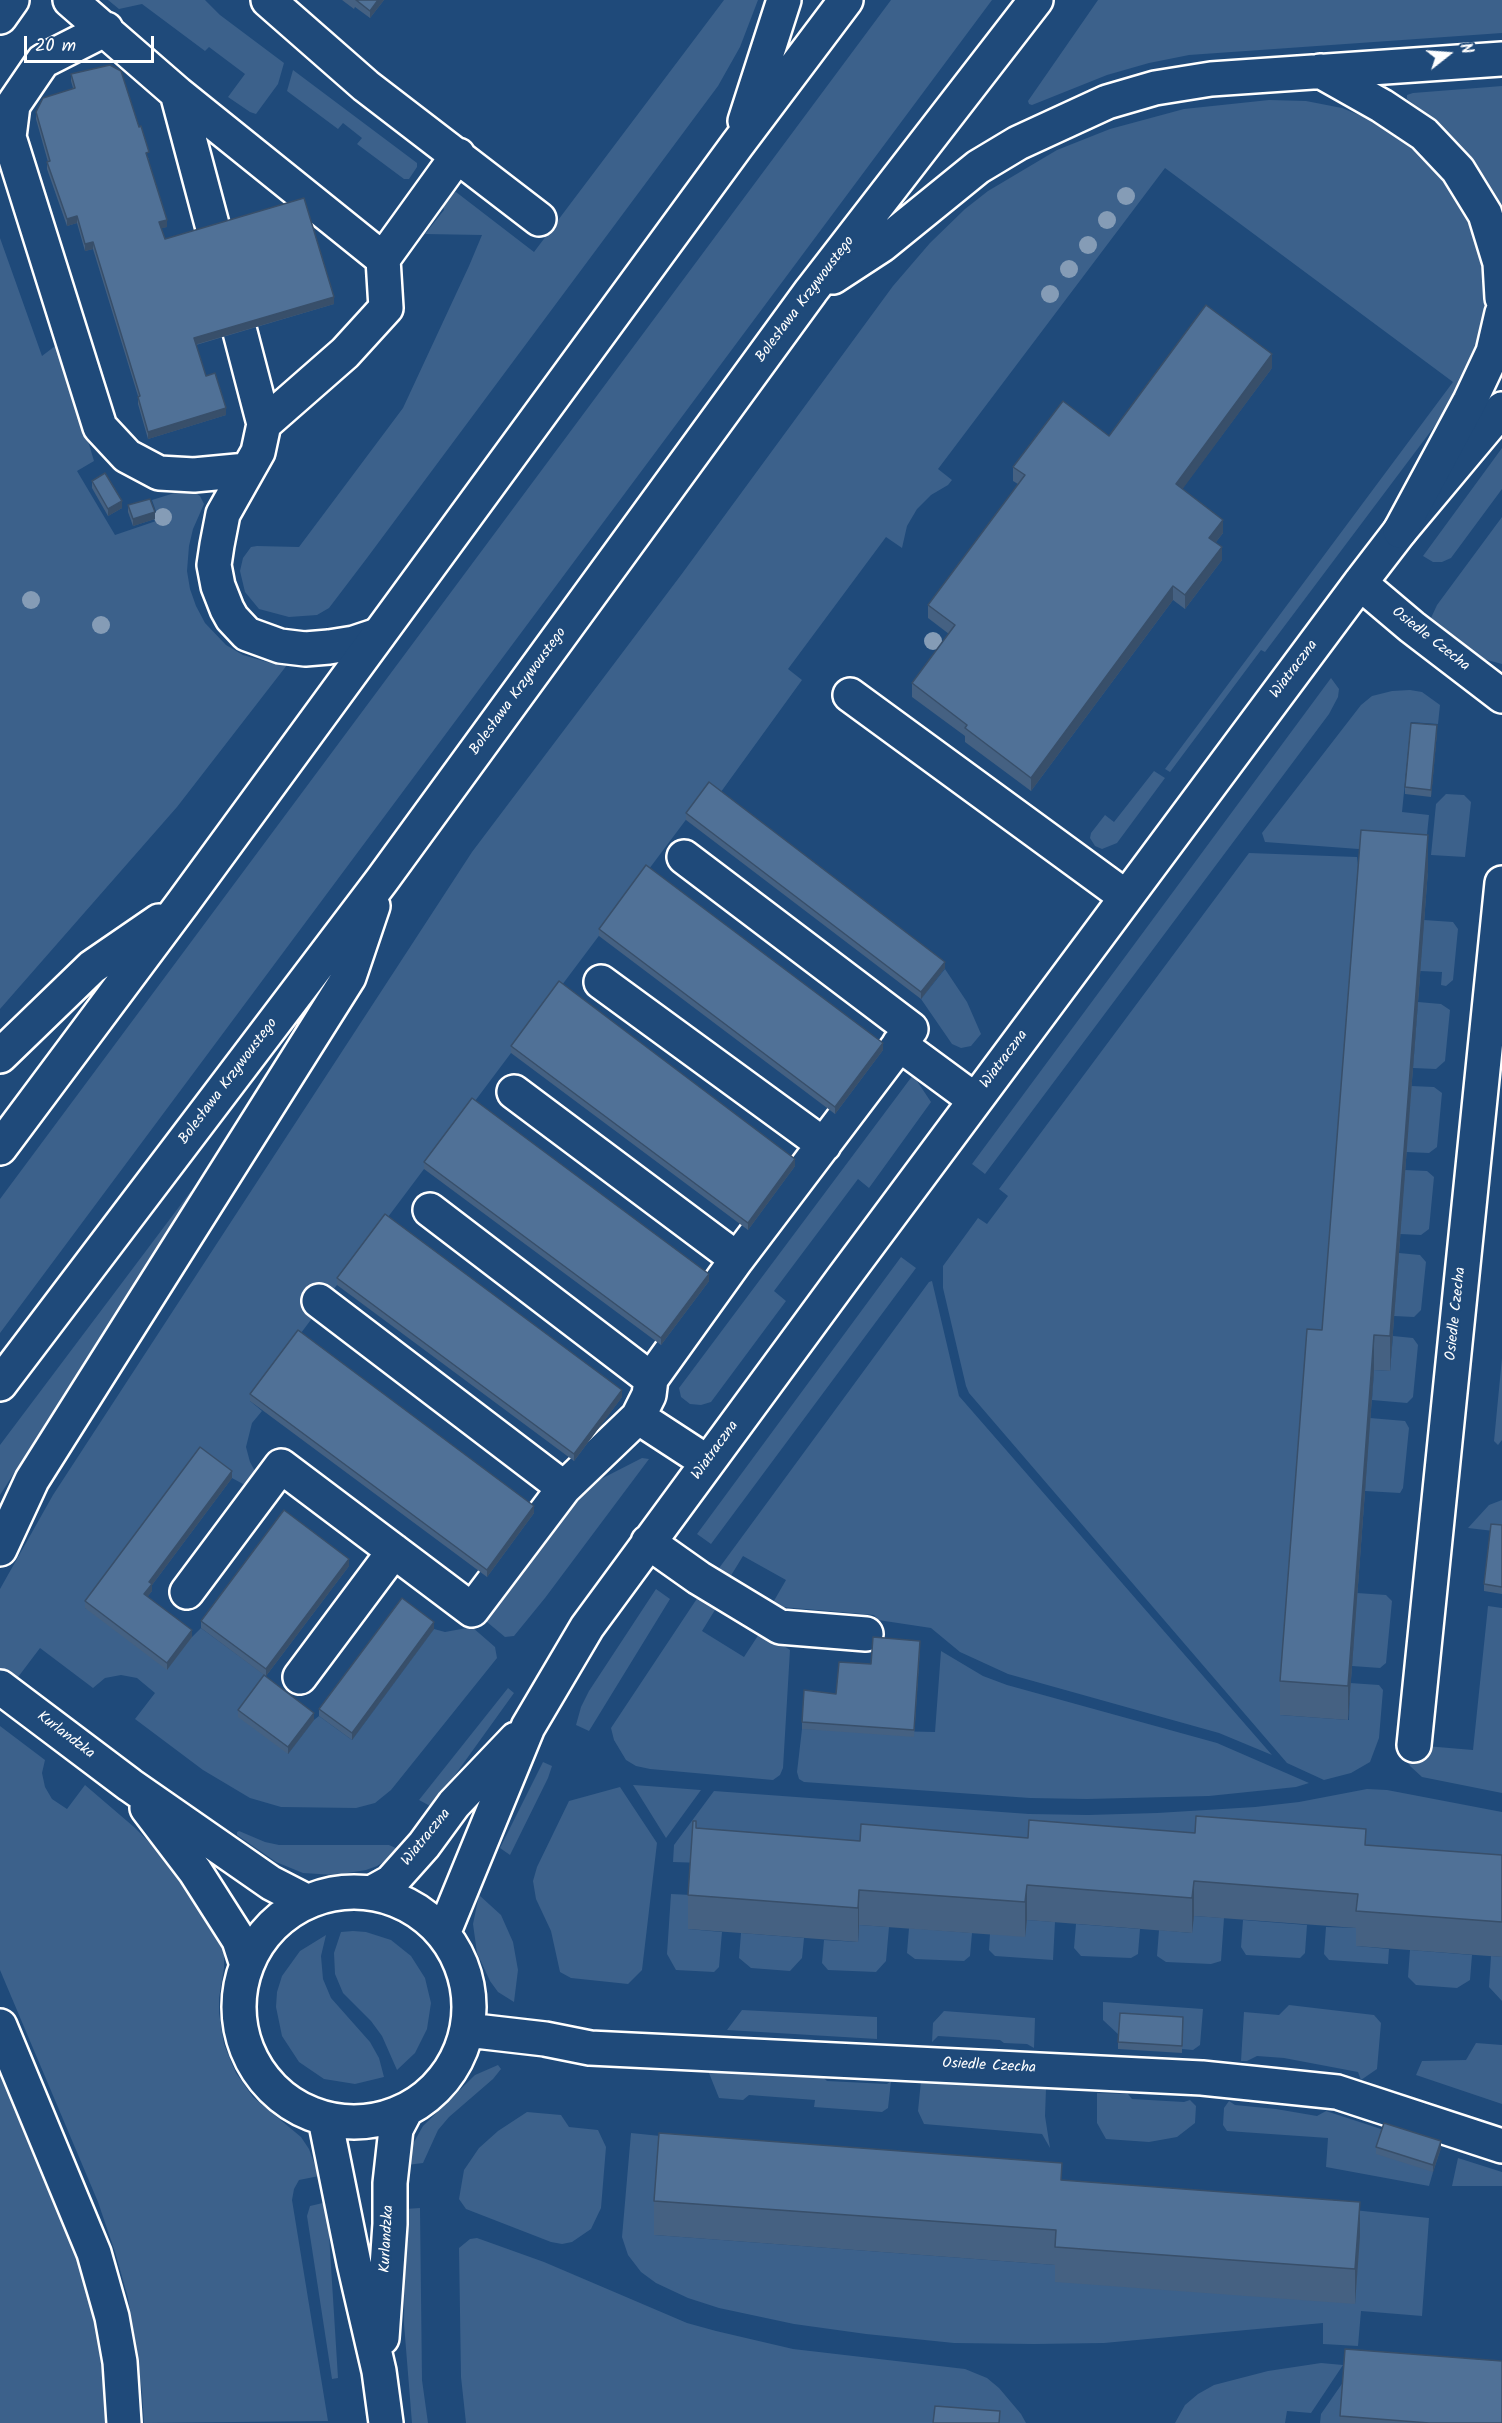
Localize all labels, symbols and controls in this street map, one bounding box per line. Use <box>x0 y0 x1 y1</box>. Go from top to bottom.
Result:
scale bar <box>27 24 158 62</box>
north arrow <box>1418 24 1478 84</box>
text: 20 m <box>35 32 76 61</box>
text: N <box>1452 40 1479 57</box>
street label: Bolesława Krzywoustego <box>753 233 859 367</box>
street label: Osiedle Czecha <box>1387 604 1473 676</box>
street label: Bolesława Krzywoustego <box>467 625 571 759</box>
street label: Wiatraczna <box>1267 637 1323 703</box>
street label: Bolesława Krzywoustego <box>176 1015 282 1149</box>
street label: Wiatraczna <box>977 1027 1033 1093</box>
street label: Osiedle Czecha <box>1443 1266 1471 1362</box>
street label: Wiatraczna <box>689 1418 743 1484</box>
street label: Kurlandzka <box>32 1708 98 1764</box>
street label: Wiatraczna <box>398 1806 456 1870</box>
street label: Osiedle Czecha <box>942 2056 1036 2078</box>
street label: Kurlandzka <box>377 2205 399 2273</box>

